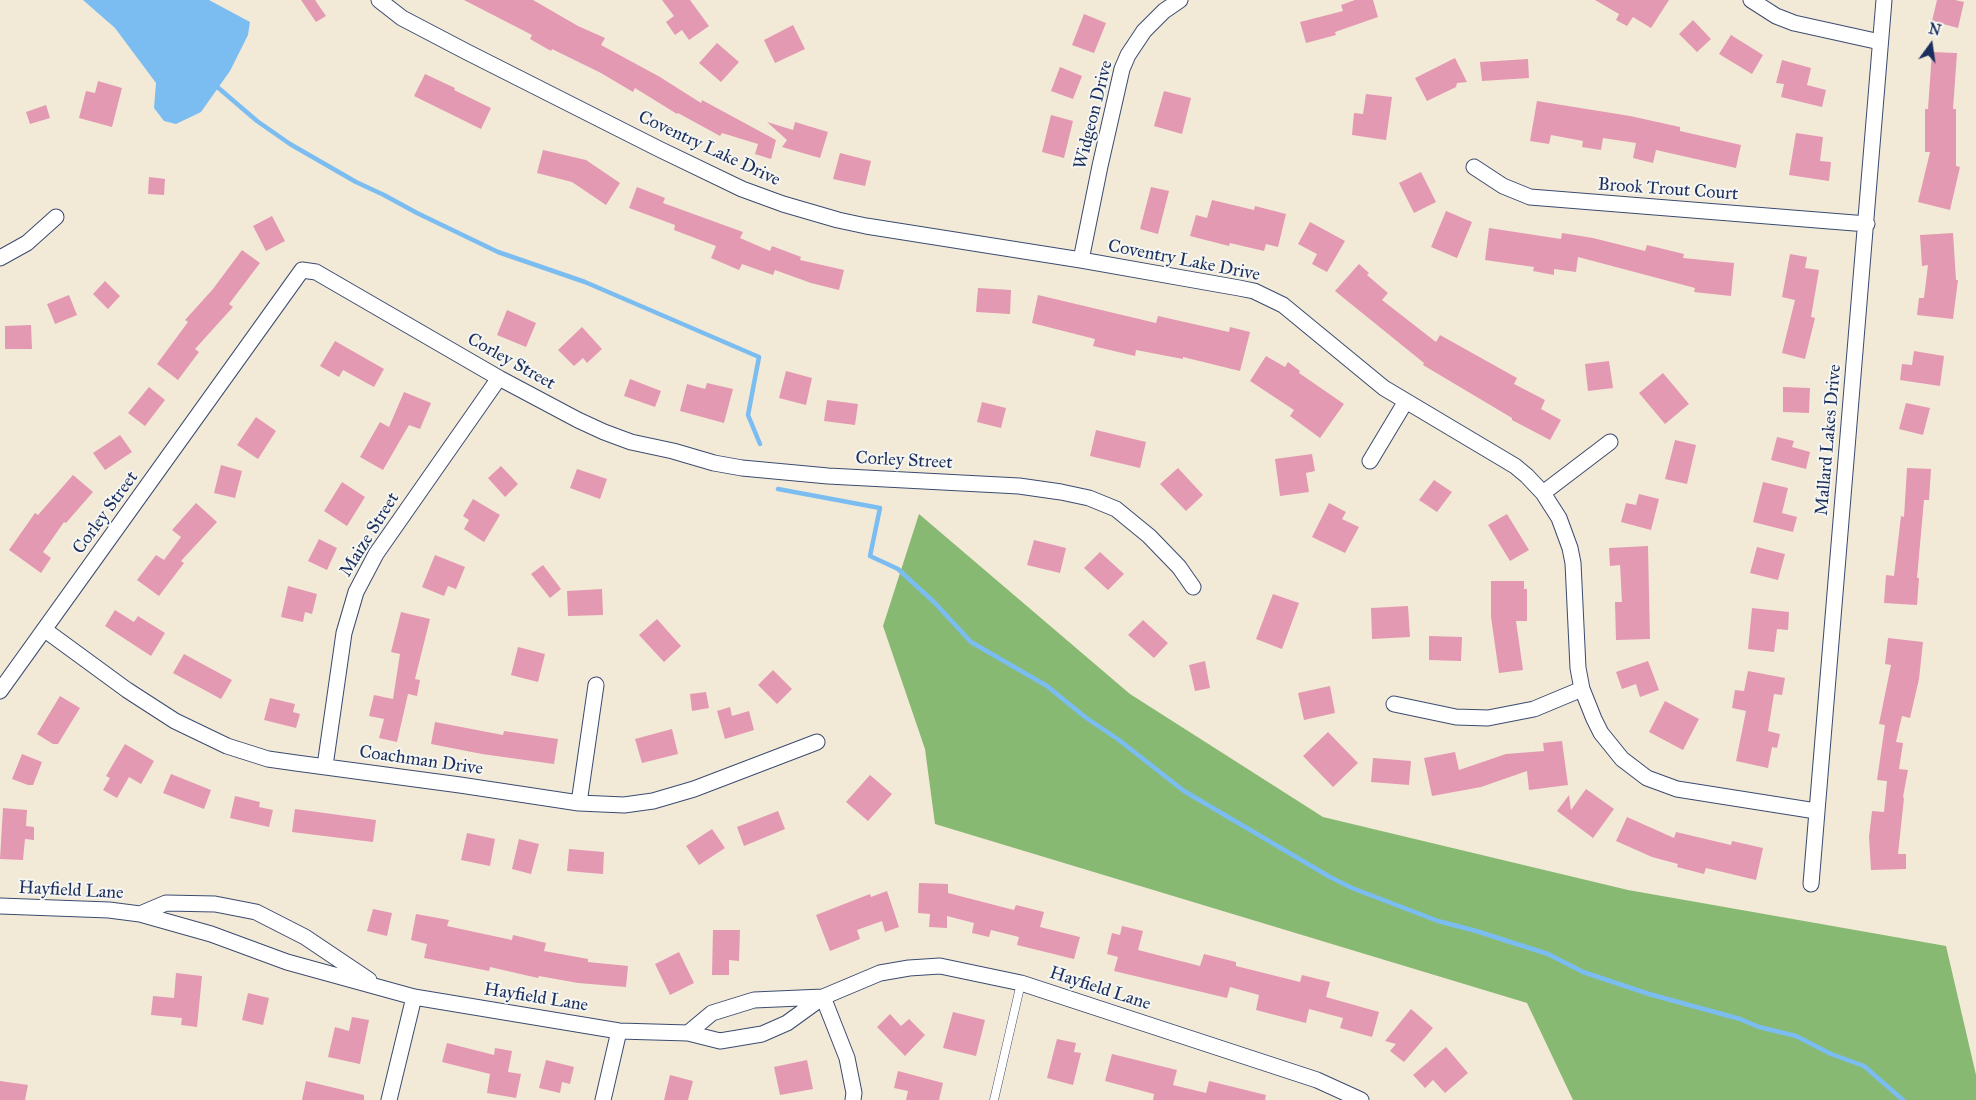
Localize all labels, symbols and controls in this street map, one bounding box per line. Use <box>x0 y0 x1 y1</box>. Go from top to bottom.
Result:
north arrow <box>1906 20 1956 70</box>
text: N <box>1927 20 1943 40</box>
street label: Widgeon Drive <box>1070 58 1118 172</box>
street label: Coventry Lake Drive <box>634 107 784 191</box>
street label: Brook Trout Court <box>1597 174 1739 206</box>
street label: Coventry Lake Drive <box>1106 236 1262 286</box>
street label: Corley Street <box>463 329 559 395</box>
street label: Mallard Lakes Drive <box>1812 363 1846 517</box>
street label: Corley Street <box>855 448 953 474</box>
street label: Corley Street <box>69 467 143 559</box>
street label: Maize Street <box>336 489 404 581</box>
street label: Coachman Drive <box>358 742 484 780</box>
street label: Hayfield Lane <box>18 877 124 905</box>
street label: Hayfield Lane <box>1047 962 1153 1016</box>
street label: Hayfield Lane <box>482 979 590 1017</box>

